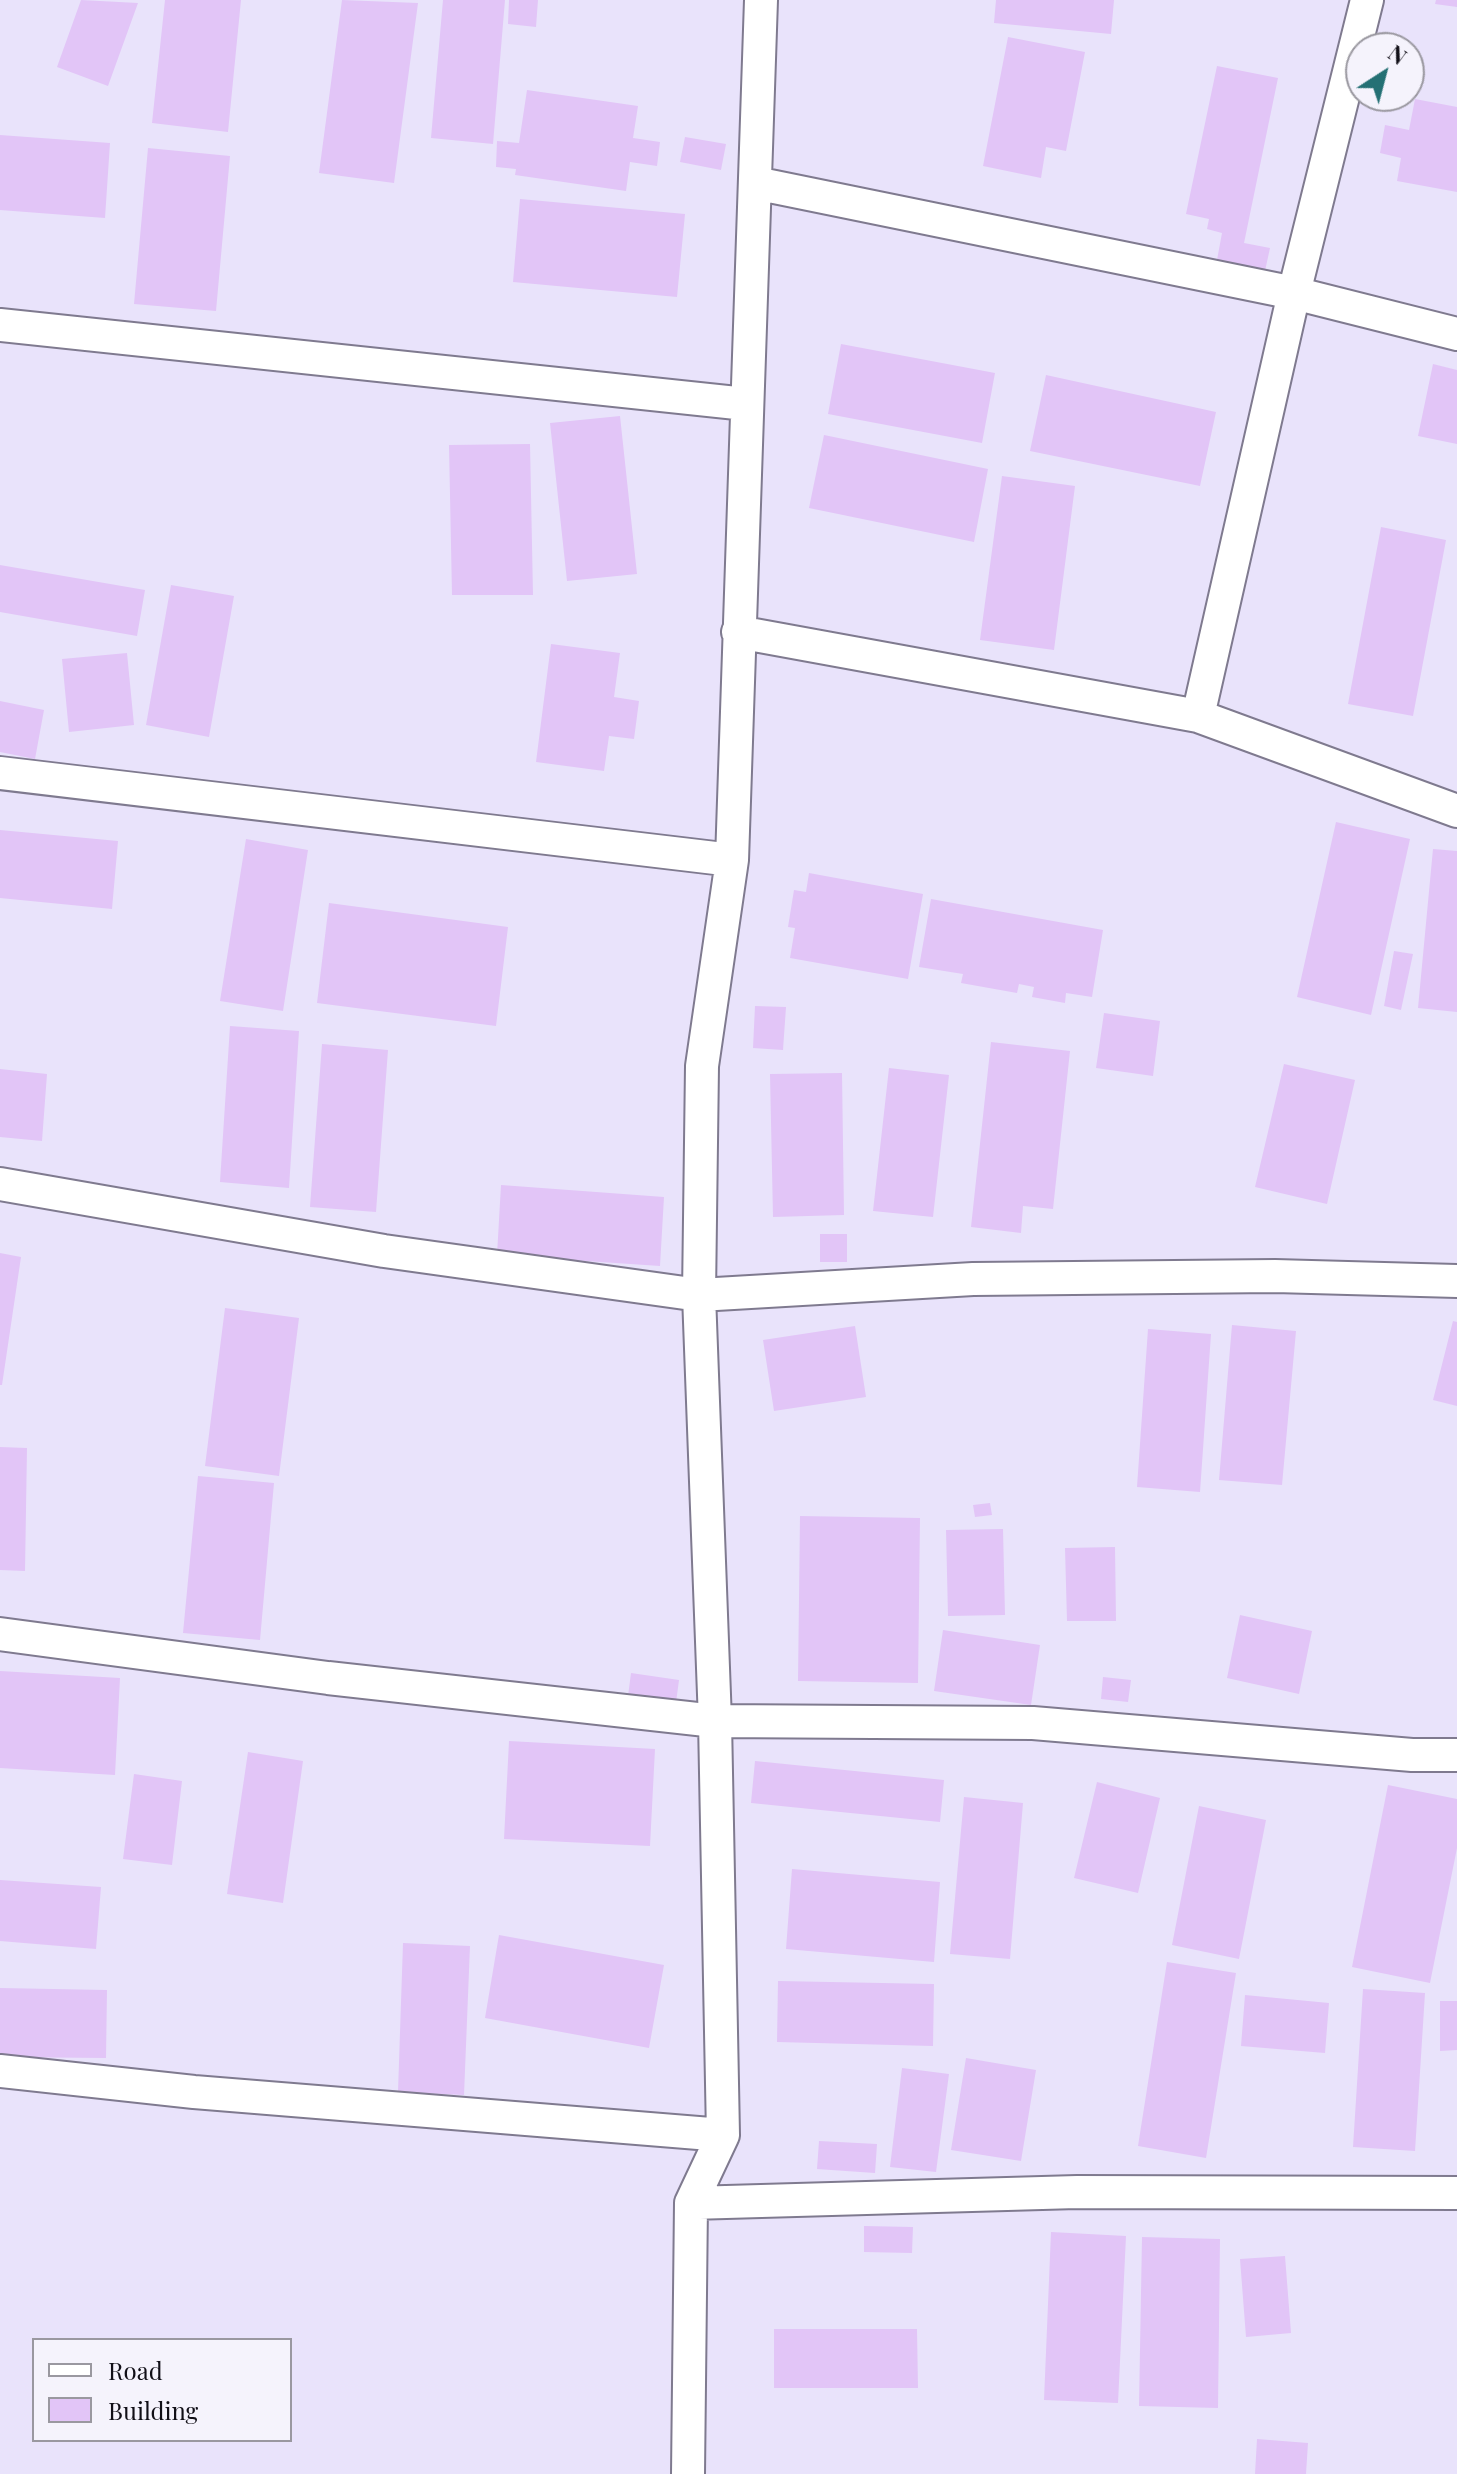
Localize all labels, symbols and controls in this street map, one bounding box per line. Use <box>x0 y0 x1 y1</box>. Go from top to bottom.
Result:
north arrow <box>1345 32 1425 112</box>
text: N <box>1383 37 1413 71</box>
legend <box>32 2338 292 2442</box>
text: Road <box>108 2354 163 2386</box>
text: Building <box>108 2394 198 2426</box>

